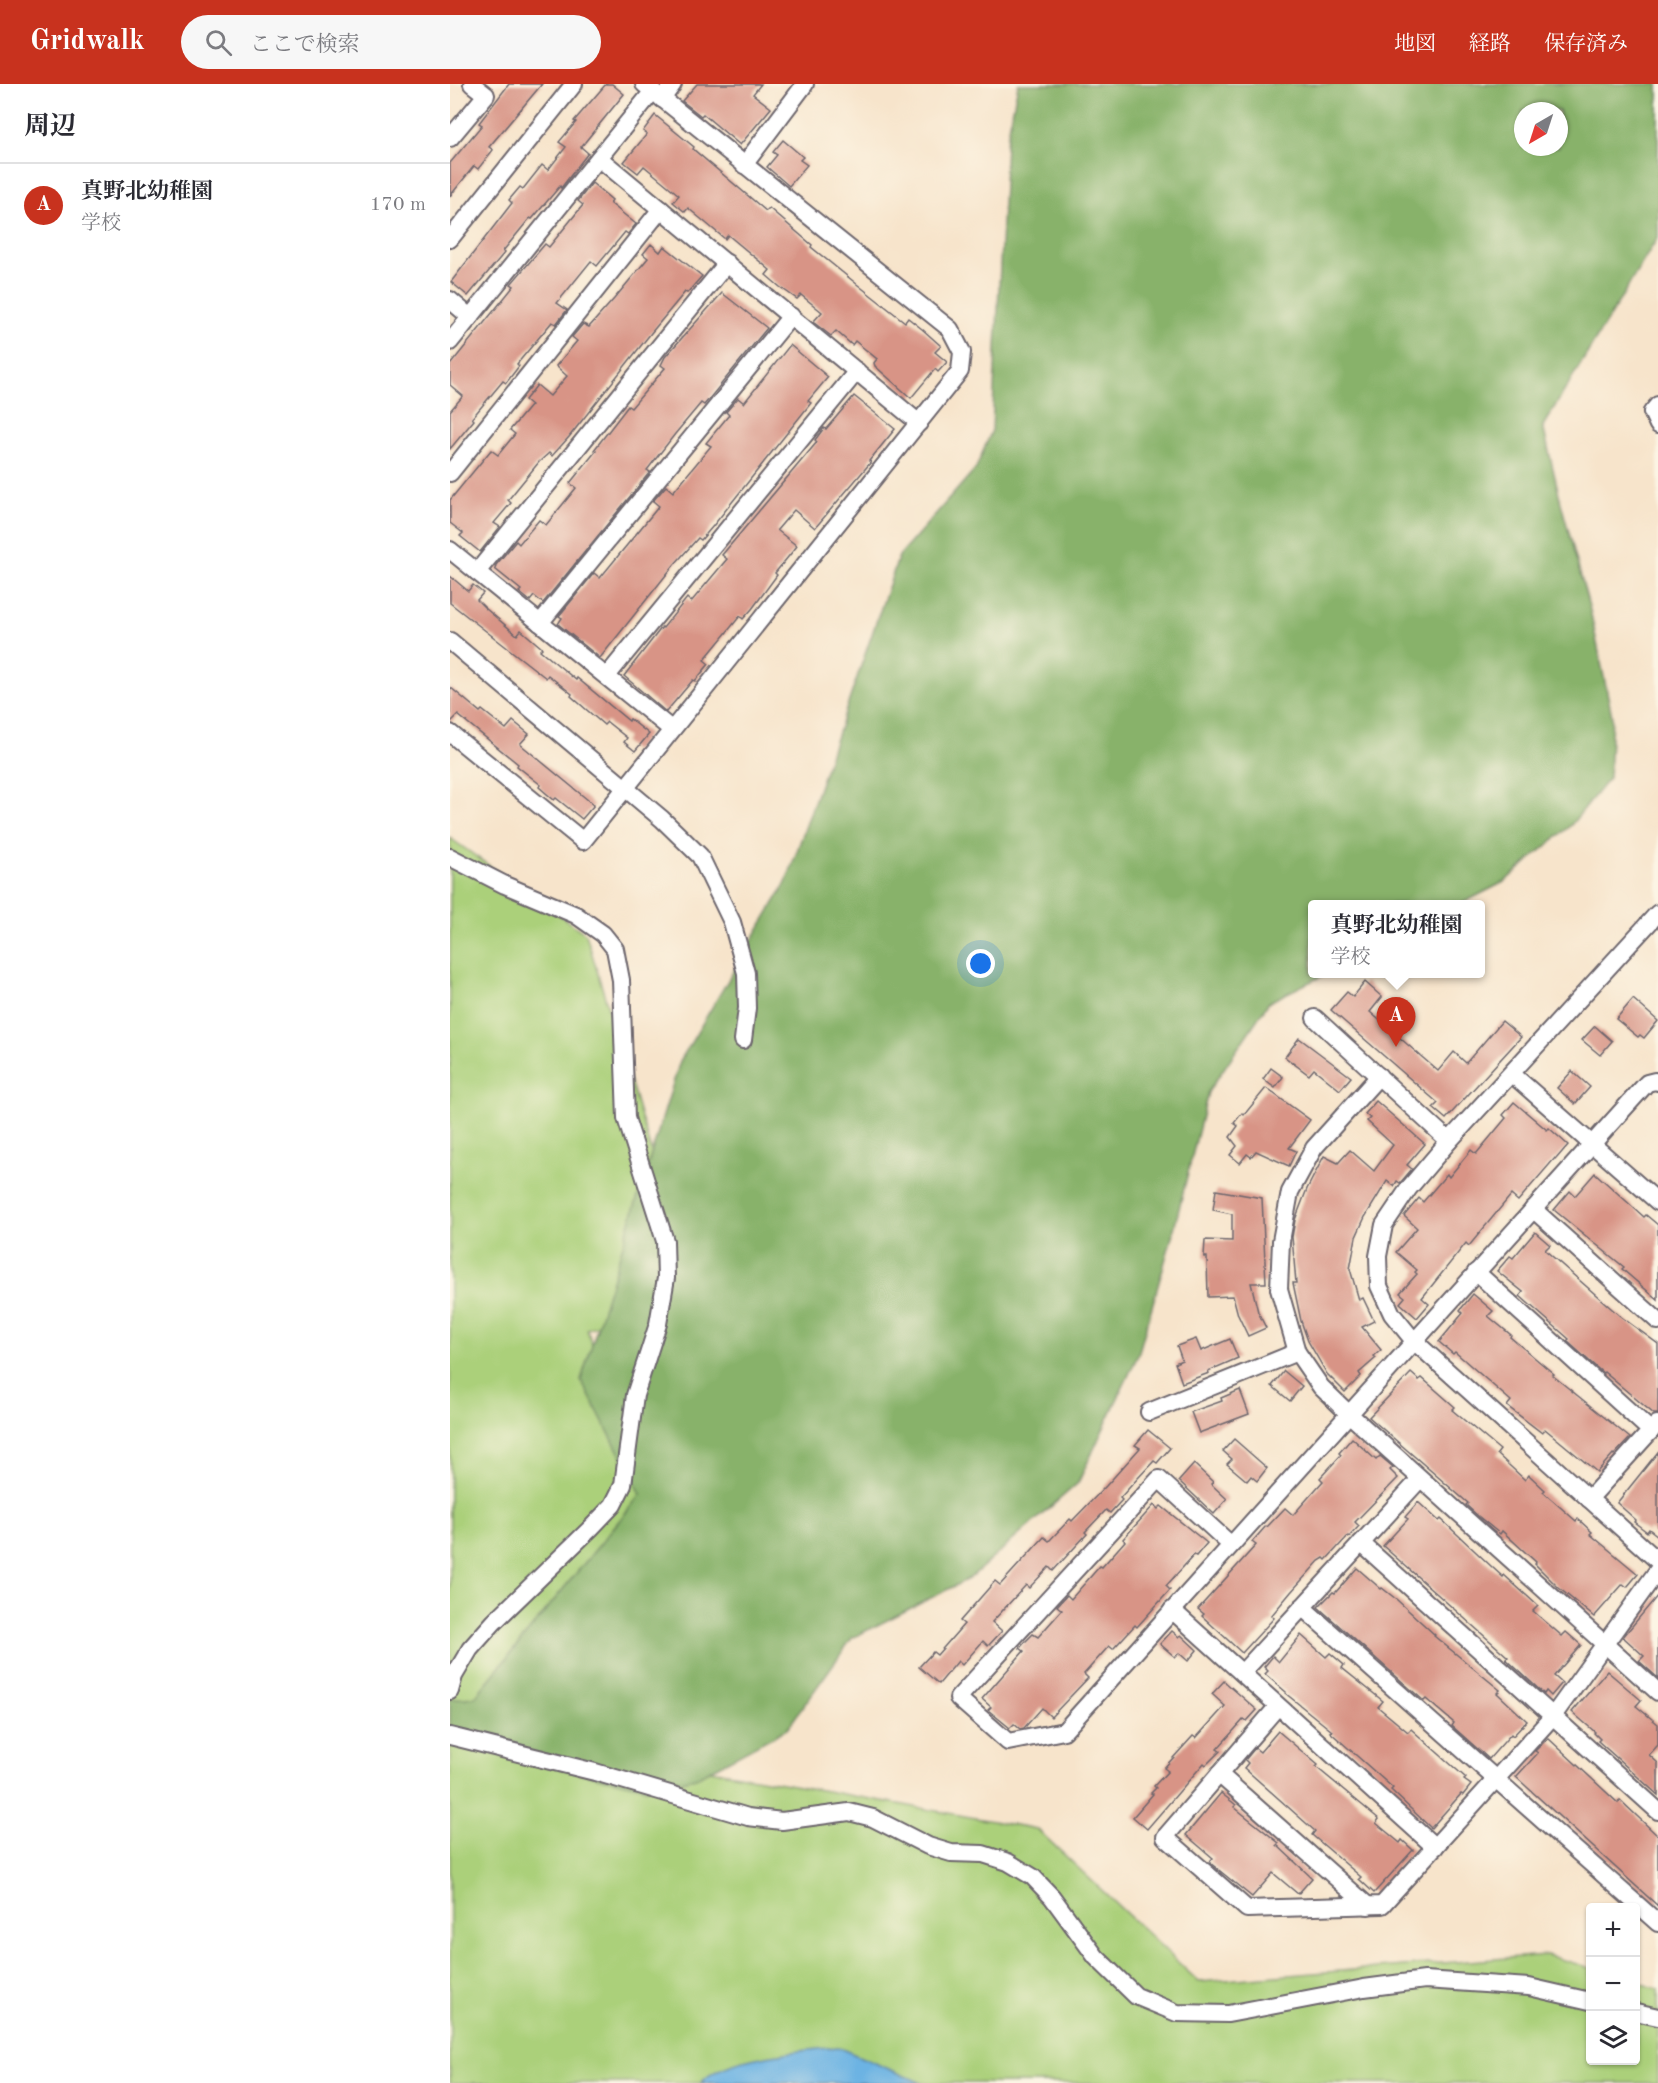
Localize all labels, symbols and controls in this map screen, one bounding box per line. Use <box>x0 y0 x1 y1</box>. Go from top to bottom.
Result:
search box <box>181 15 601 69</box>
icon: search <box>202 26 235 59</box>
text: Gridwalk <box>30 28 145 56</box>
text: ここで検索 <box>250 34 360 56</box>
text: 地図 <box>1394 34 1436 55</box>
text: 経路 <box>1469 34 1511 55</box>
text: 保存済み <box>1544 34 1628 55</box>
north arrow <box>1514 102 1568 156</box>
text: 周辺 <box>24 114 76 140</box>
text: 真野北幼稚園 <box>81 181 213 203</box>
text: A <box>36 195 51 215</box>
text: 170 m <box>370 195 426 215</box>
text: 学校 <box>81 214 121 234</box>
popup <box>1308 900 1485 978</box>
text: 真野北幼稚園 <box>1330 915 1463 937</box>
text: 学校 <box>1330 948 1370 968</box>
your location <box>966 949 995 978</box>
pin: A <box>1376 998 1416 1047</box>
map controls <box>1586 1903 1640 2065</box>
button: + <box>1586 1903 1640 1957</box>
button: − <box>1586 1957 1640 2011</box>
button: layers <box>1586 2011 1640 2065</box>

